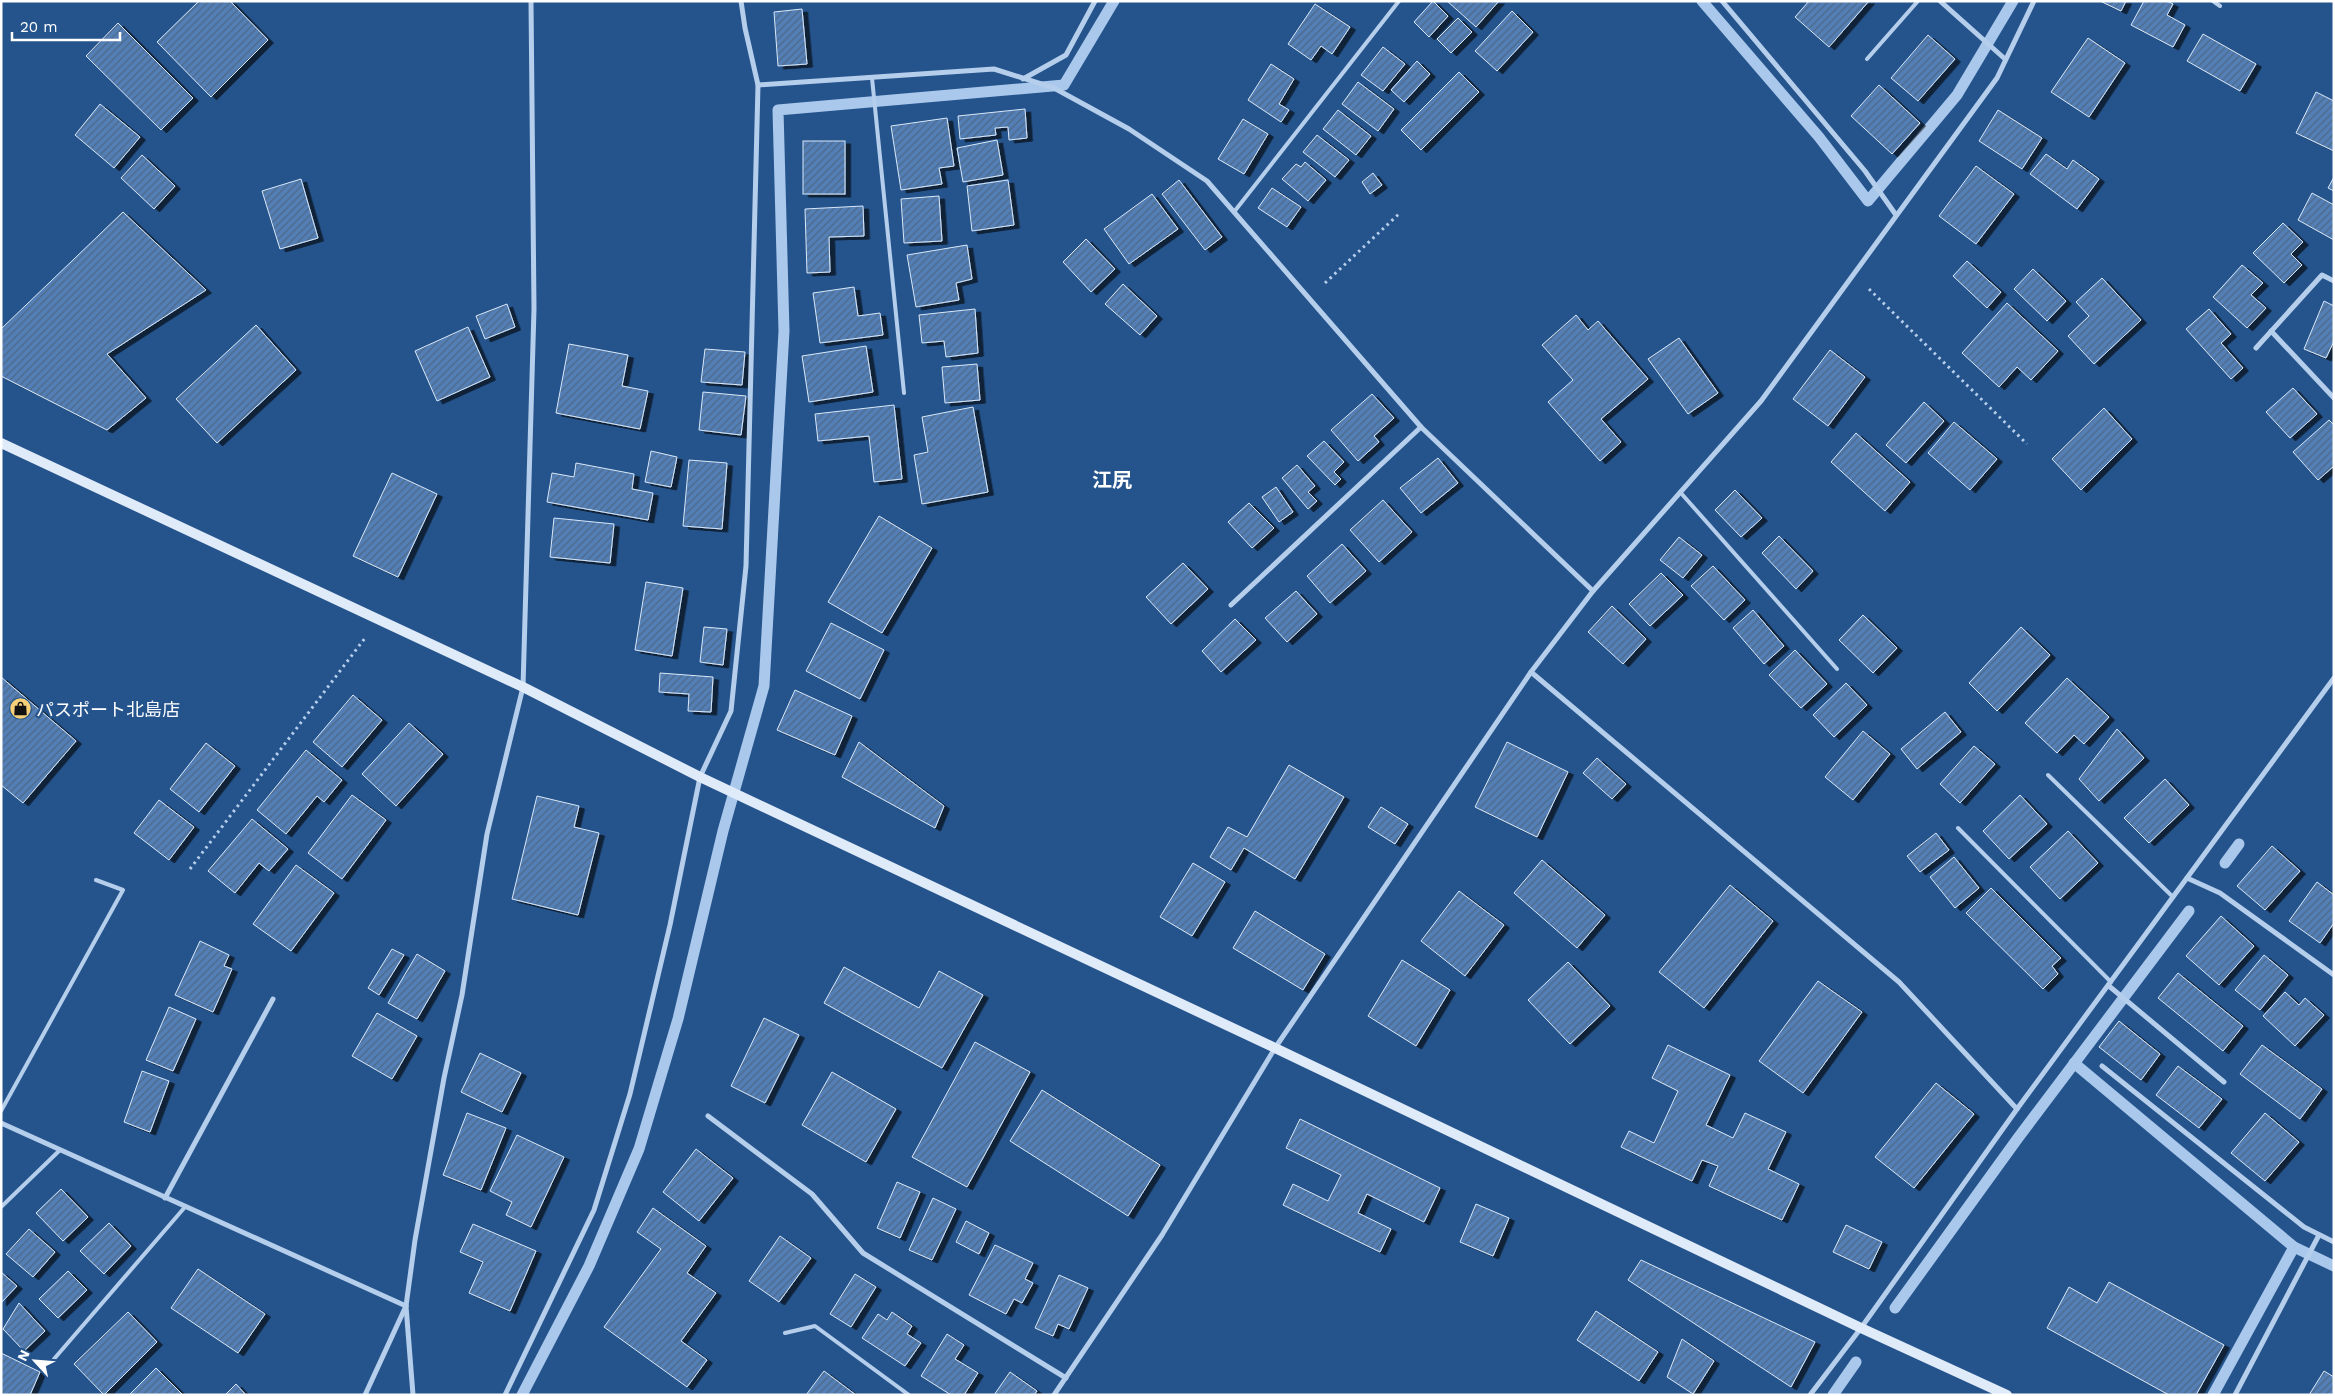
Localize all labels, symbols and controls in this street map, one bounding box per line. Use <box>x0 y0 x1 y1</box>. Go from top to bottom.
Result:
scale bar <box>12 10 120 42</box>
text: 20 m <box>20 18 58 36</box>
district label: 江尻 <box>1092 468 1132 492</box>
shop icon: パスポート北島店 <box>8 697 32 721</box>
place label: パスポート北島店 <box>36 699 180 720</box>
north arrow <box>10 1336 60 1386</box>
text: N <box>14 1347 33 1363</box>

